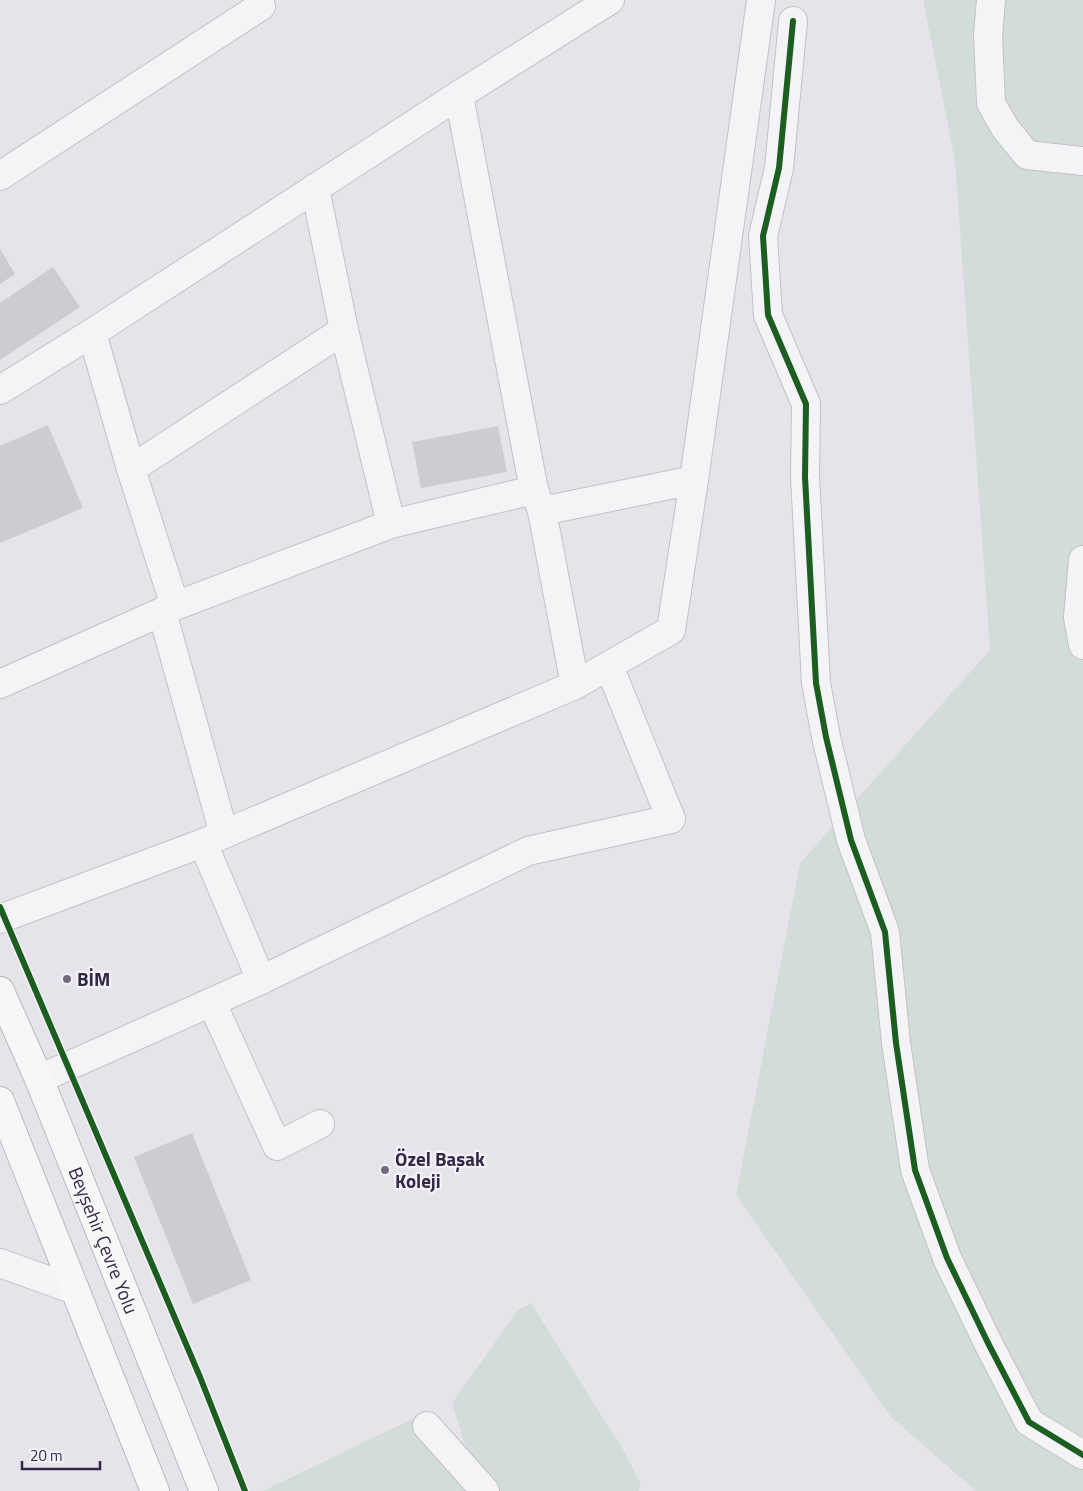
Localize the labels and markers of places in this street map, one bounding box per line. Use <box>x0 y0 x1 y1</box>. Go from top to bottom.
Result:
place label: BİM <box>77 964 110 993</box>
marker: BİM <box>61 973 73 985</box>
place label: Özel Başak Koleji <box>395 1144 485 1195</box>
marker: Özel Başak Koleji <box>379 1164 391 1176</box>

